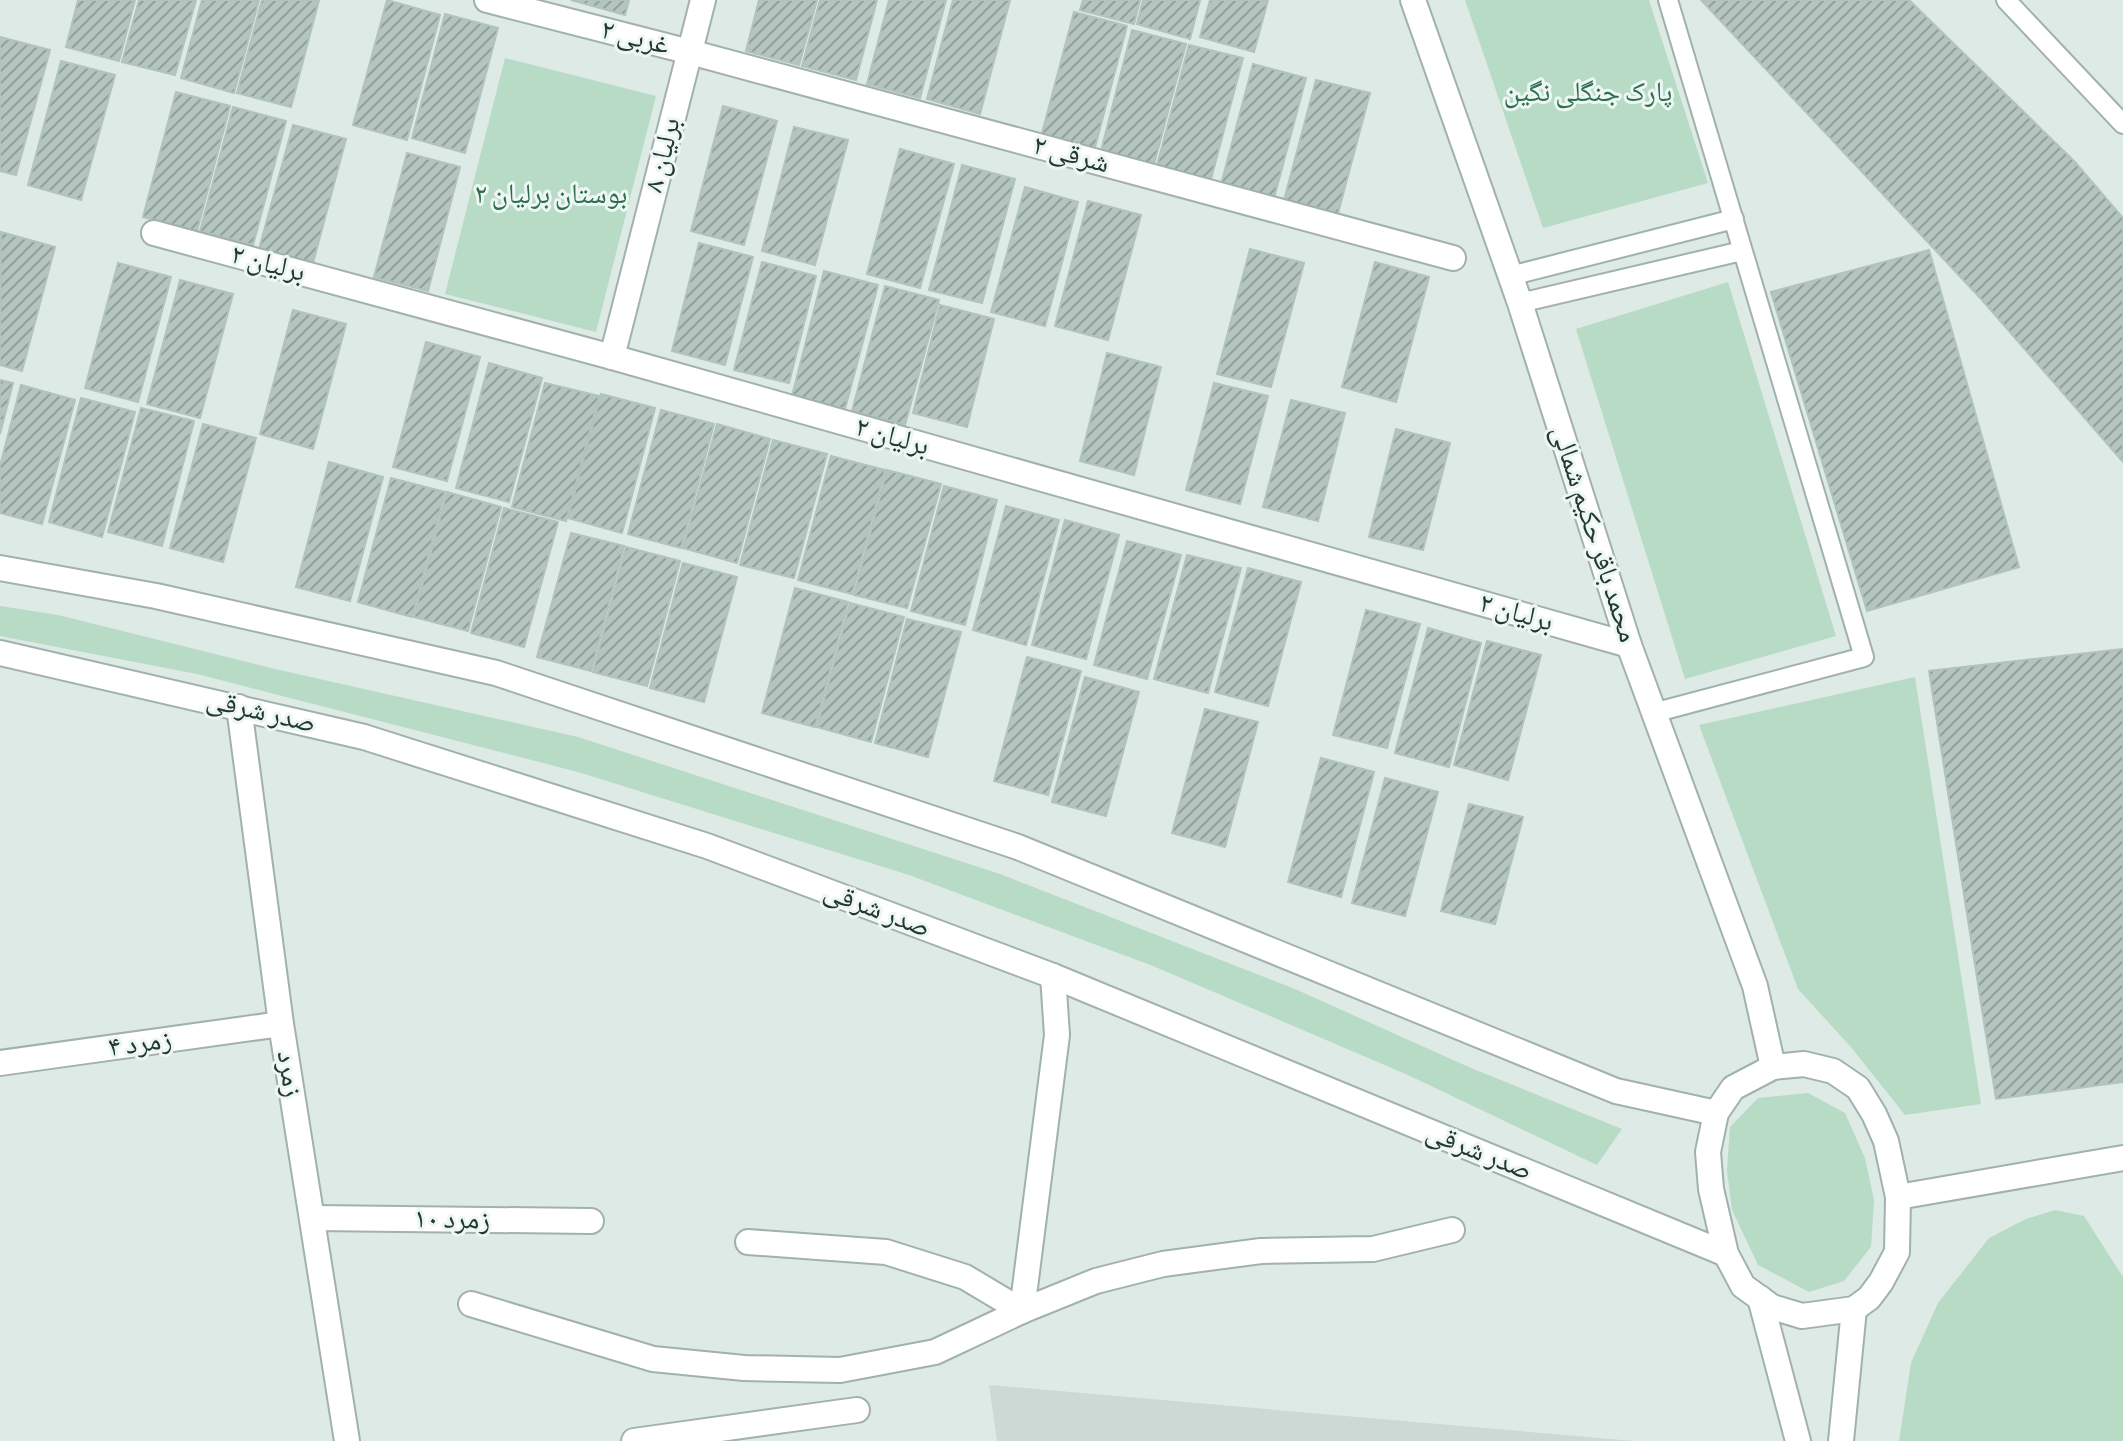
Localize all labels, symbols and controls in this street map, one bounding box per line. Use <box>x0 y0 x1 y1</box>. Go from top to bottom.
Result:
street label: ۲ غربی <box>597 16 672 62</box>
park label: پارک جنگلی نگین <box>1504 79 1672 109</box>
street label: برلیان ۸ <box>640 115 687 195</box>
street label: ۲ شرقی <box>1029 131 1112 181</box>
park label: بوستان برلیان ۲ <box>474 181 628 210</box>
street label: برلیان ۲ <box>228 241 308 288</box>
street label: برلیان ۲ <box>851 413 932 462</box>
street label: محمد باقر حکیم شمالی <box>1543 422 1642 647</box>
street label: برلیان ۲ <box>1475 589 1556 638</box>
street label: صدر شرقی <box>203 686 318 740</box>
street label: صدر شرقی <box>819 877 934 945</box>
street label: زمرد ۴ <box>107 1026 173 1062</box>
street label: زمرد <box>272 1049 306 1099</box>
street label: صدر شرقی <box>1421 1118 1536 1188</box>
street label: زمرد ۱۰ <box>414 1205 490 1235</box>

